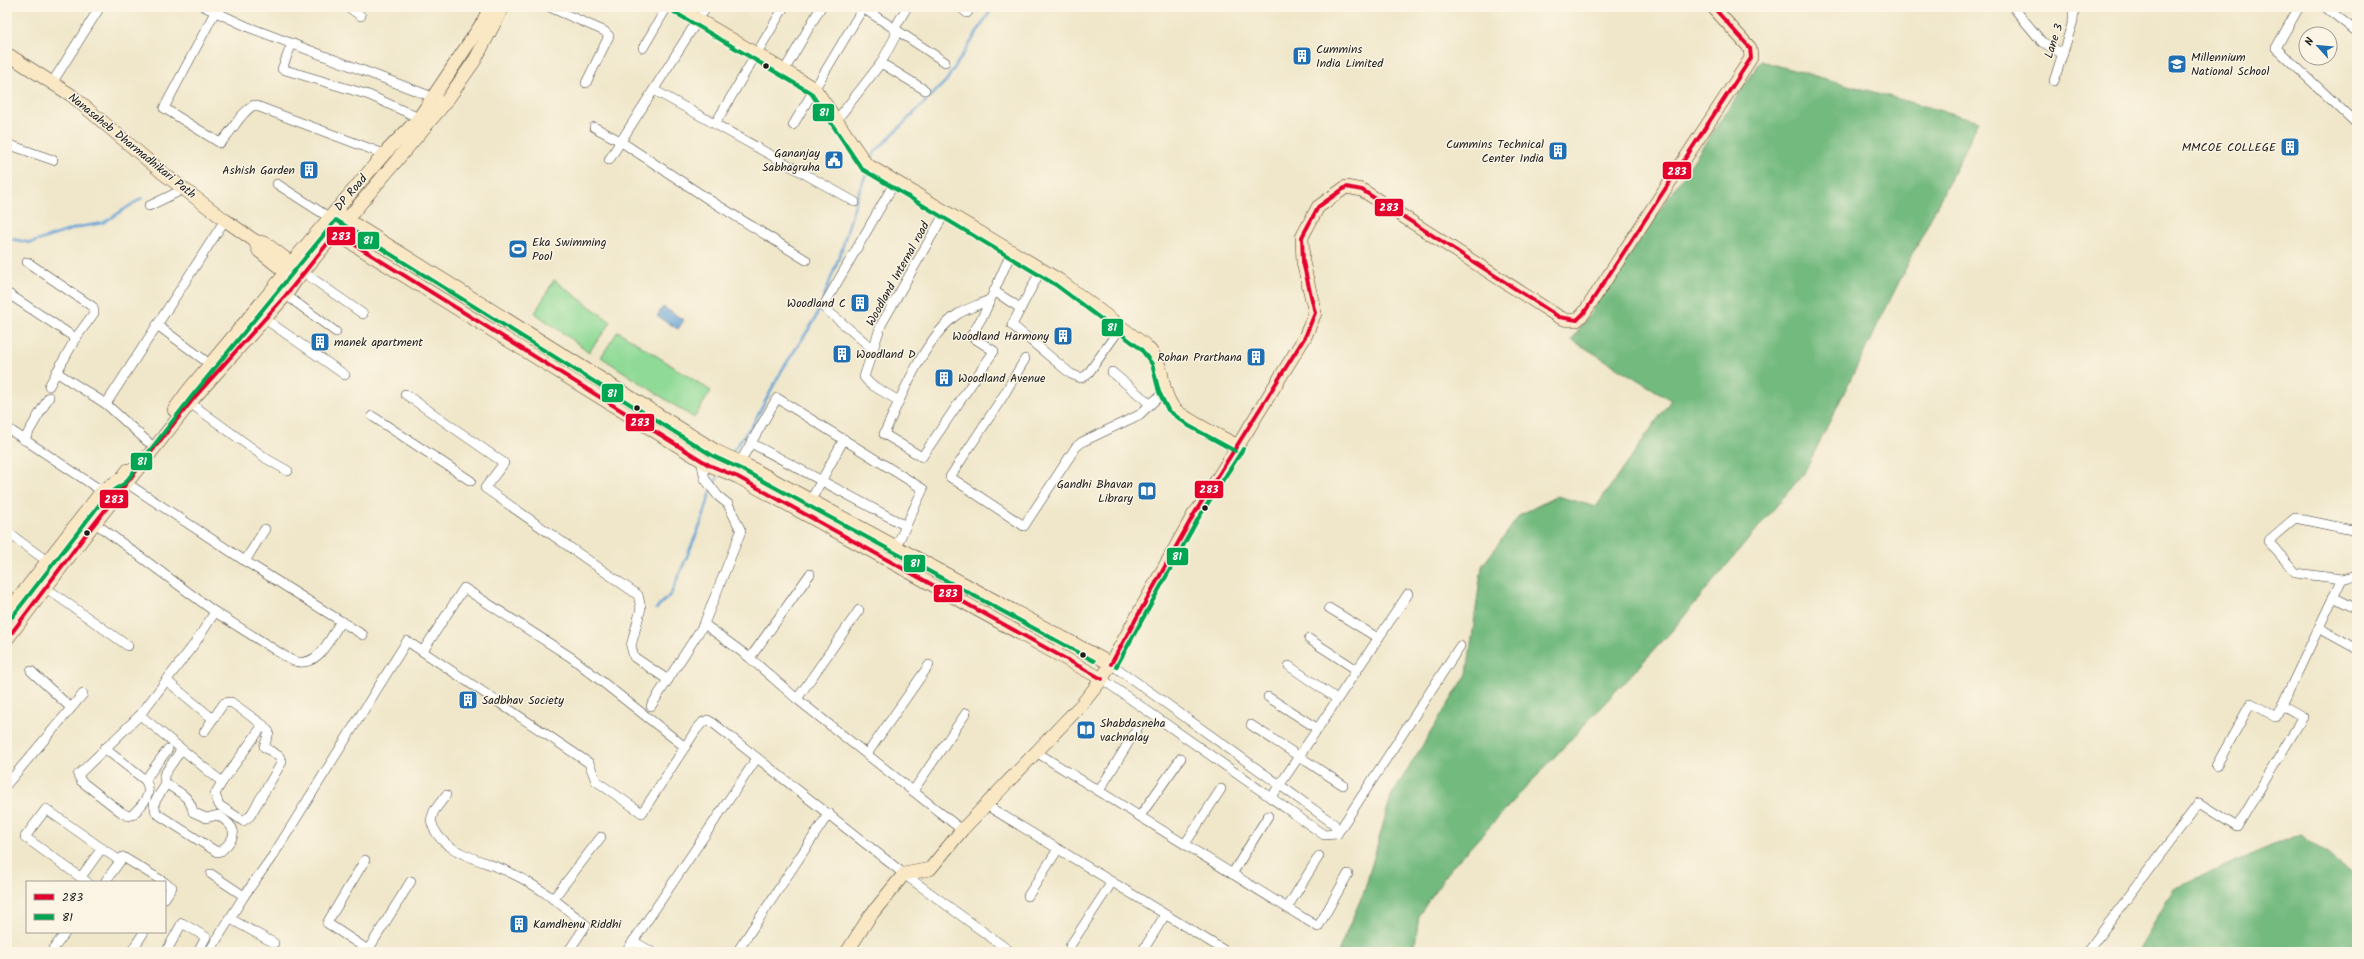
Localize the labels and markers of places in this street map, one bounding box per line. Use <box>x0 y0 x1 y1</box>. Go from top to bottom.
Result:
place label: Cummins India Limited <box>1316 40 1384 73</box>
building icon: Cummins India Limited <box>1291 45 1313 67</box>
place label: Millennium National School <box>2191 48 2269 81</box>
school or university icon: Millennium National School <box>2166 53 2188 75</box>
unlabelled marker <box>761 61 771 71</box>
place label: Cummins Technical Center India <box>1446 135 1544 168</box>
building icon: MMCOE COLLEGE <box>2279 136 2301 158</box>
place label: MMCOE COLLEGE <box>2182 138 2277 157</box>
building icon: Cummins Technical Center India <box>1547 140 1569 162</box>
place label: Gananjay Sabhagruha <box>762 144 820 177</box>
public building icon: Gananjay Sabhagruha <box>823 149 845 171</box>
building icon: Ashish Garden <box>298 159 320 181</box>
place label: Ashish Garden <box>222 161 295 180</box>
place label: Eka Swimming Pool <box>532 233 607 266</box>
sports icon: Eka Swimming Pool <box>507 238 529 260</box>
building icon: Woodland C <box>849 292 871 314</box>
place label: Woodland C <box>787 294 846 313</box>
building icon: Woodland Harmony <box>1052 325 1074 347</box>
place label: Woodland Harmony <box>952 327 1049 346</box>
building icon: manek apartment <box>309 331 331 353</box>
place label: manek apartment <box>334 333 423 352</box>
building icon: Woodland D <box>831 343 853 365</box>
place label: Woodland D <box>856 345 916 364</box>
building icon: Rohan Prarthana <box>1245 346 1267 368</box>
place label: Rohan Prarthana <box>1157 348 1242 367</box>
building icon: Woodland Avenue <box>933 367 955 389</box>
place label: Woodland Avenue <box>958 369 1046 388</box>
unlabelled marker <box>632 403 642 413</box>
place label: Gandhi Bhavan Library <box>1057 475 1133 508</box>
library icon: Gandhi Bhavan Library <box>1136 480 1158 502</box>
unlabelled marker <box>1200 503 1210 513</box>
unlabelled marker <box>82 528 92 538</box>
unlabelled marker <box>1078 650 1088 660</box>
building icon: Sadbhav Society <box>457 689 479 711</box>
place label: Sadbhav Society <box>482 691 564 710</box>
place label: Shabdasneha vachnalay <box>1100 714 1166 747</box>
library icon: Shabdasneha vachnalay <box>1075 719 1097 741</box>
building icon: Kamdhenu Riddhi <box>508 913 530 935</box>
place label: Kamdhenu Riddhi <box>533 915 622 934</box>

